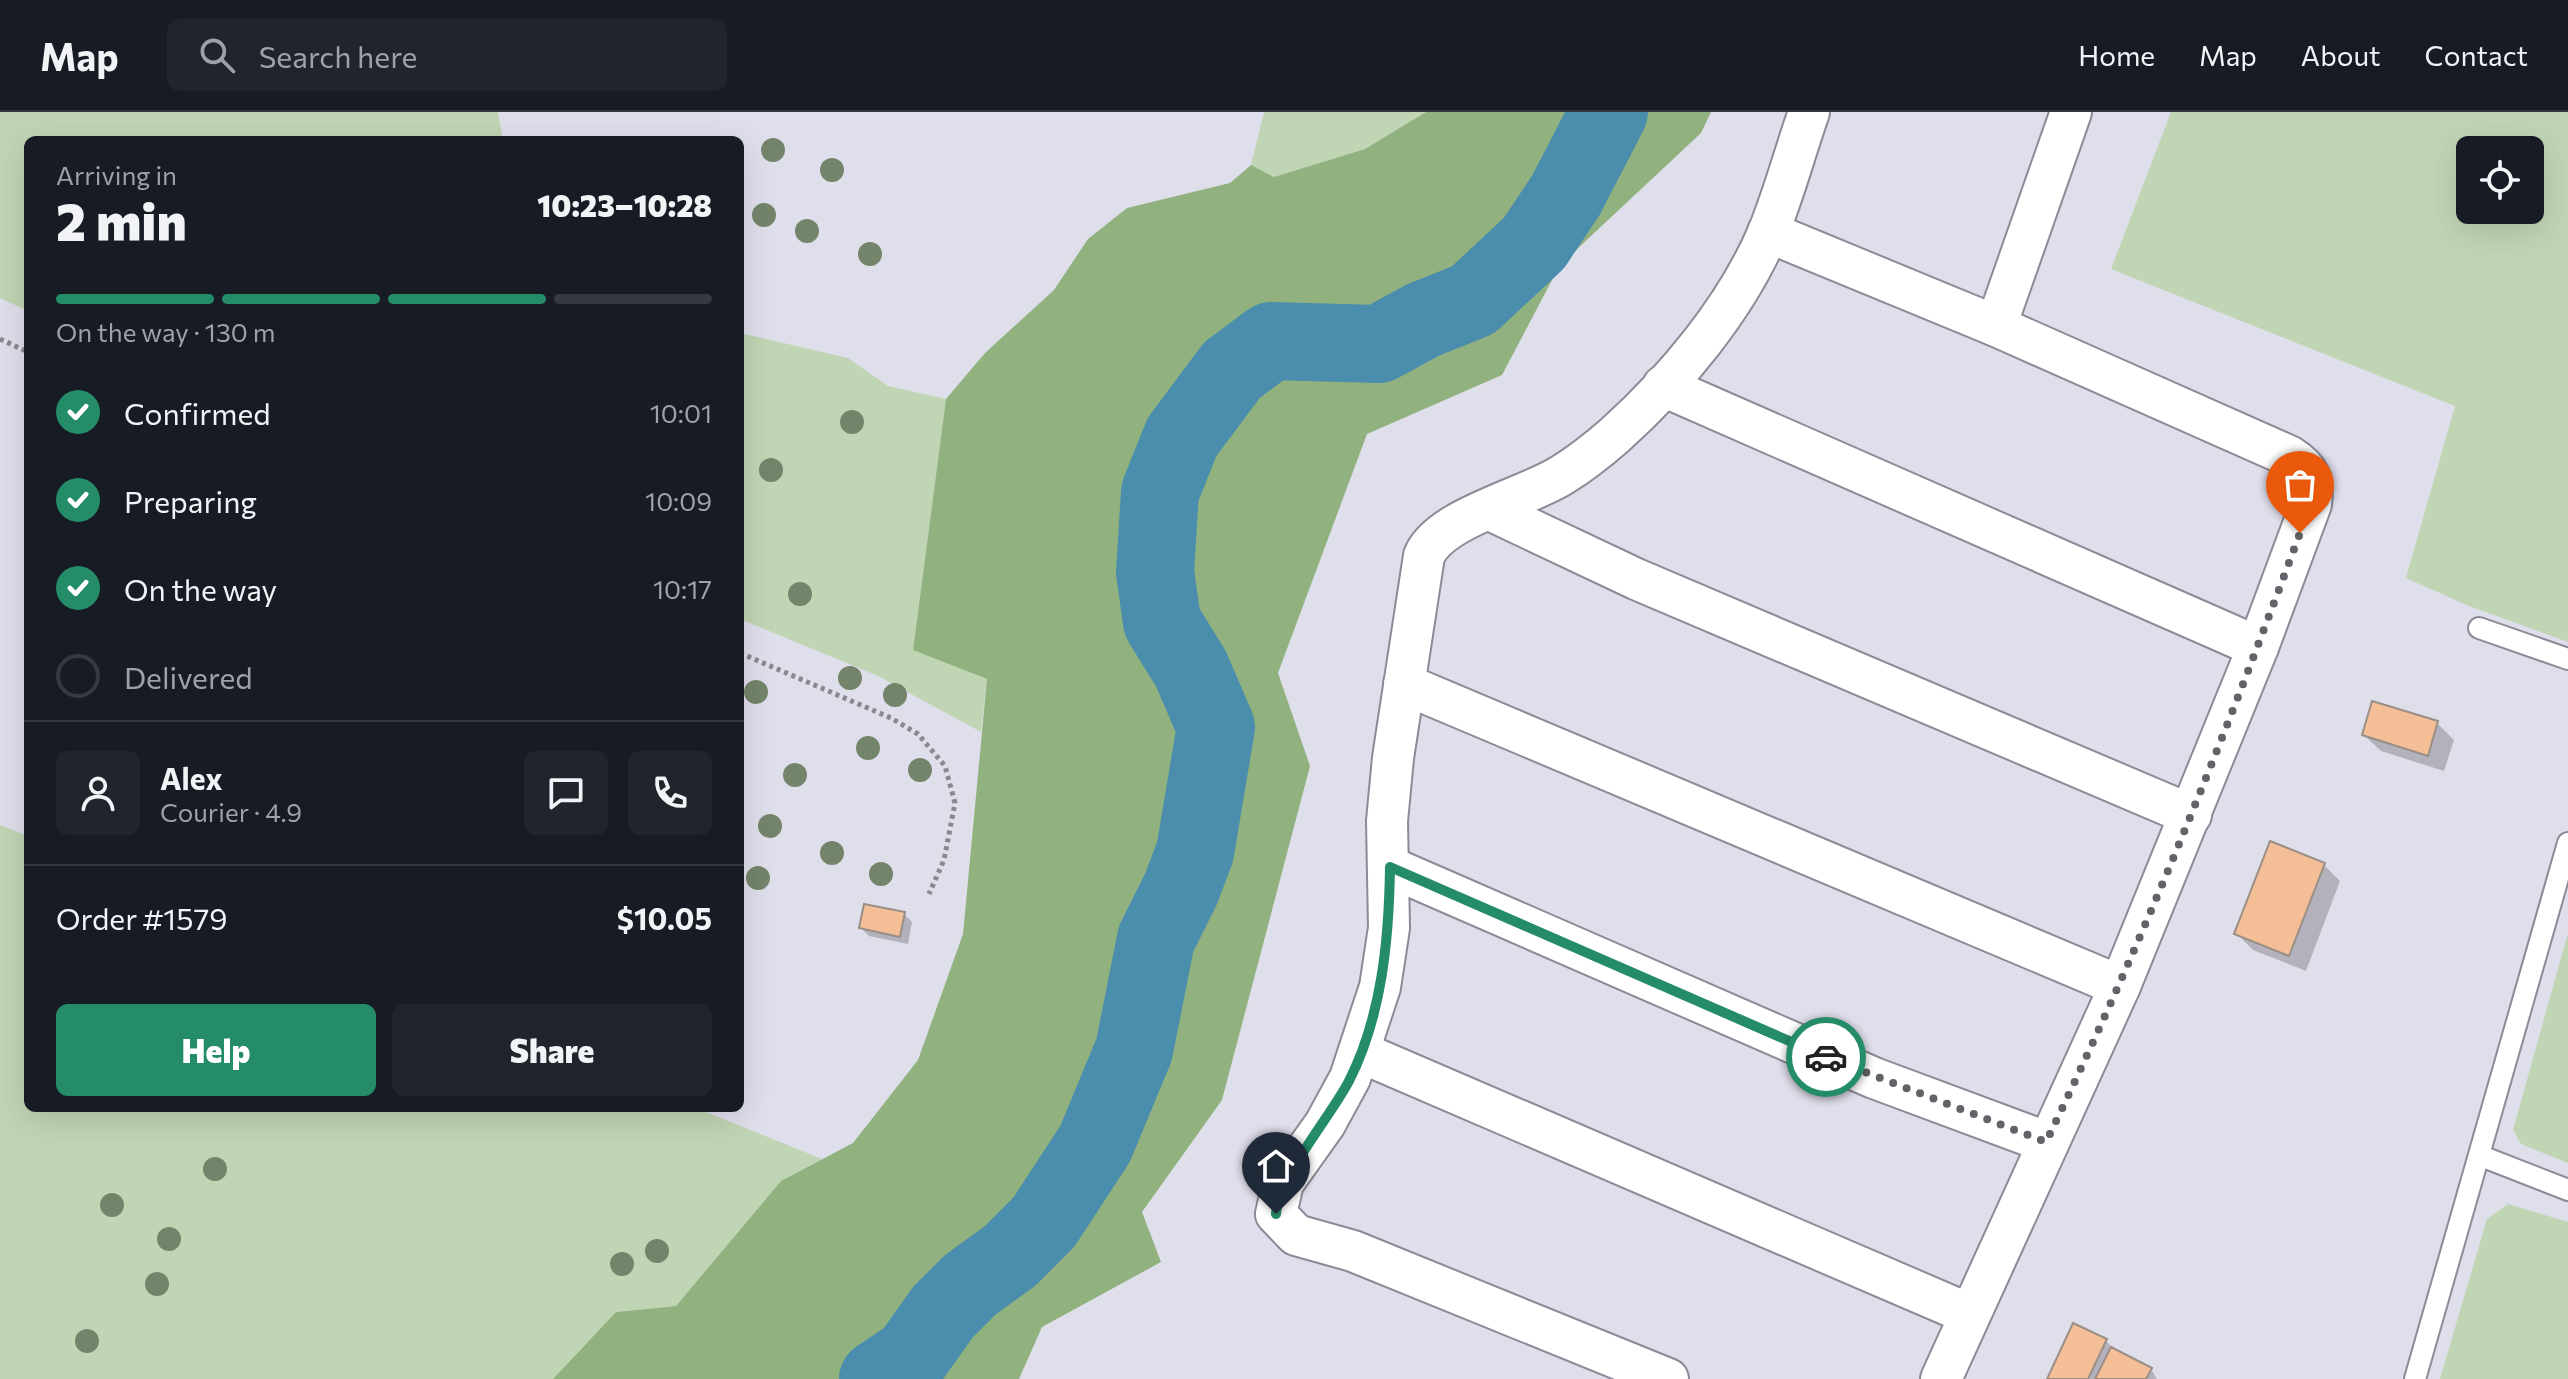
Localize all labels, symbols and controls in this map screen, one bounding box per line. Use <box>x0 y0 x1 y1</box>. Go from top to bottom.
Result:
search box <box>167 19 727 91</box>
text: Map <box>40 32 119 79</box>
icon: search <box>195 33 239 77</box>
text: Search here <box>259 37 417 74</box>
text: Home <box>2078 38 2155 72</box>
text: Map <box>2199 38 2257 72</box>
text: About <box>2301 38 2381 72</box>
text: Contact <box>2425 38 2528 72</box>
map controls <box>2456 136 2544 224</box>
button: locate <box>2456 136 2544 224</box>
text: Arriving in <box>56 159 177 190</box>
text: 10:23–10:28 <box>537 186 712 223</box>
text: 2 min <box>56 188 187 252</box>
text: On the way · 130 m <box>56 316 275 347</box>
icon: check <box>56 390 100 434</box>
text: Confirmed <box>124 394 271 431</box>
text: 10:01 <box>650 397 712 428</box>
pin <box>2266 451 2334 533</box>
icon: bag <box>2278 463 2322 507</box>
icon: check <box>56 478 100 522</box>
text: Preparing <box>124 482 257 519</box>
text: 10:09 <box>645 485 712 516</box>
icon: check <box>56 566 100 610</box>
text: On the way <box>124 570 277 607</box>
text: 10:17 <box>653 573 712 604</box>
text: Delivered <box>124 658 253 695</box>
button: person <box>56 751 140 835</box>
button: chat <box>524 751 608 835</box>
button: phone <box>628 751 712 835</box>
text: Alex <box>160 759 223 796</box>
text: Courier · 4.9 <box>160 796 302 827</box>
text: Order #1579 <box>56 899 227 936</box>
text: $10.05 <box>617 899 712 936</box>
button: Help <box>56 1004 376 1096</box>
button: Share <box>392 1004 712 1096</box>
courier <box>1786 1017 1866 1097</box>
icon: car <box>1804 1035 1848 1079</box>
pin <box>1242 1132 1310 1214</box>
icon: home <box>1254 1144 1298 1188</box>

